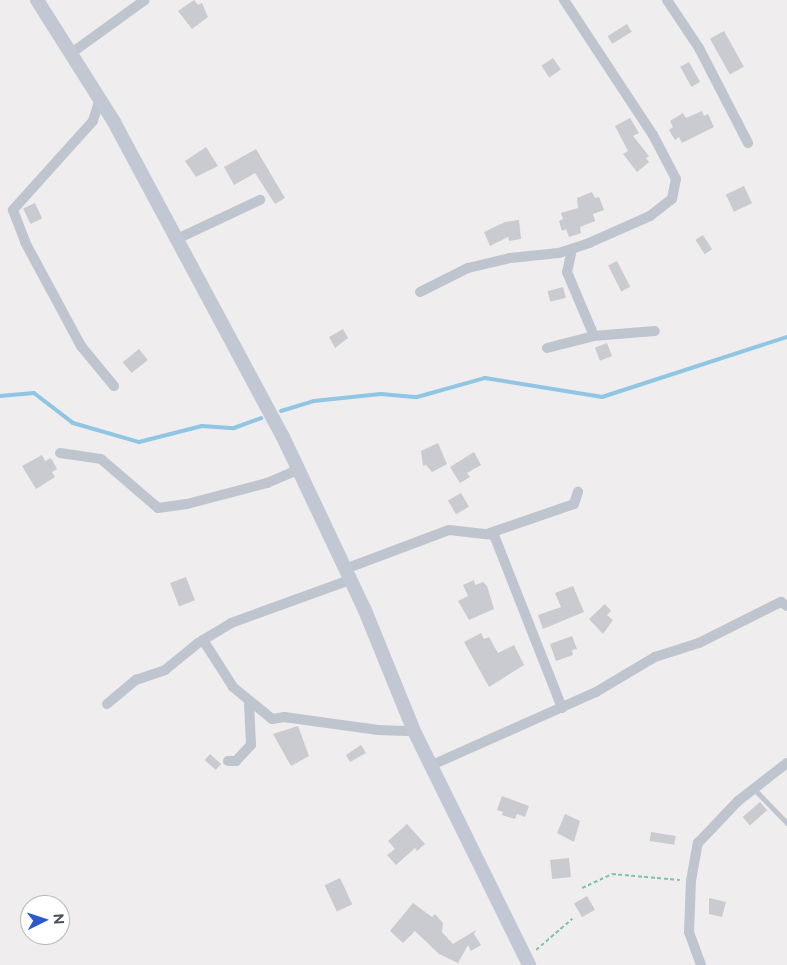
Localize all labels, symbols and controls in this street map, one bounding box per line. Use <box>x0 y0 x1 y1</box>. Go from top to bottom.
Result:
north arrow <box>20 895 70 945</box>
text: N <box>51 913 67 925</box>

